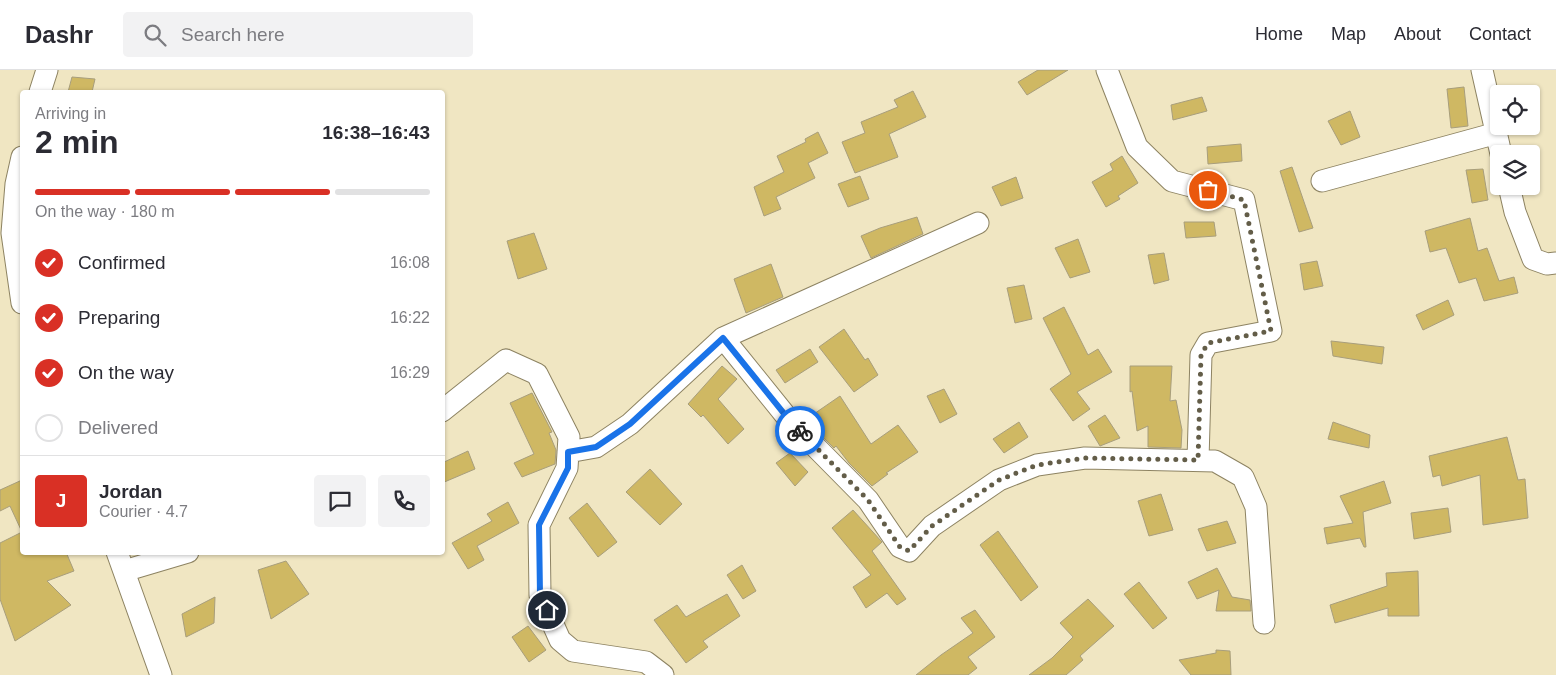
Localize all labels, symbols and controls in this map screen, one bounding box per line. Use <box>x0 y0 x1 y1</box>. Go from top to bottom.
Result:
search box <box>123 12 473 57</box>
text: Dashr <box>25 21 93 48</box>
icon: search <box>141 21 169 49</box>
text: Search here <box>181 24 285 45</box>
text: Home <box>1255 24 1303 44</box>
text: Map <box>1331 24 1366 44</box>
text: About <box>1394 24 1441 44</box>
text: Contact <box>1469 24 1531 44</box>
map controls <box>1490 85 1540 195</box>
button: locate <box>1490 85 1540 135</box>
text: Arriving in <box>35 105 106 122</box>
text: 16:38–16:43 <box>322 122 430 143</box>
text: 2 min <box>35 124 119 160</box>
button: layers <box>1490 145 1540 195</box>
pin <box>1187 169 1229 211</box>
icon: bag <box>1194 176 1222 204</box>
text: On the way · 180 m <box>35 203 175 220</box>
icon: check <box>35 249 63 277</box>
text: Confirmed <box>78 252 166 273</box>
text: 16:08 <box>390 254 430 271</box>
icon: check <box>35 304 63 332</box>
text: Preparing <box>78 307 160 328</box>
text: 16:22 <box>390 309 430 326</box>
icon: check <box>35 359 63 387</box>
text: On the way <box>78 362 174 383</box>
text: 16:29 <box>390 364 430 381</box>
courier <box>775 406 825 456</box>
text: Delivered <box>78 417 158 438</box>
icon: bike <box>786 417 814 445</box>
button: chat <box>314 475 366 527</box>
button: phone <box>378 475 430 527</box>
text: Jordan <box>99 481 162 502</box>
text: J <box>56 490 66 511</box>
text: Courier · 4.7 <box>99 503 188 520</box>
pin <box>526 589 568 631</box>
icon: home <box>533 596 561 624</box>

